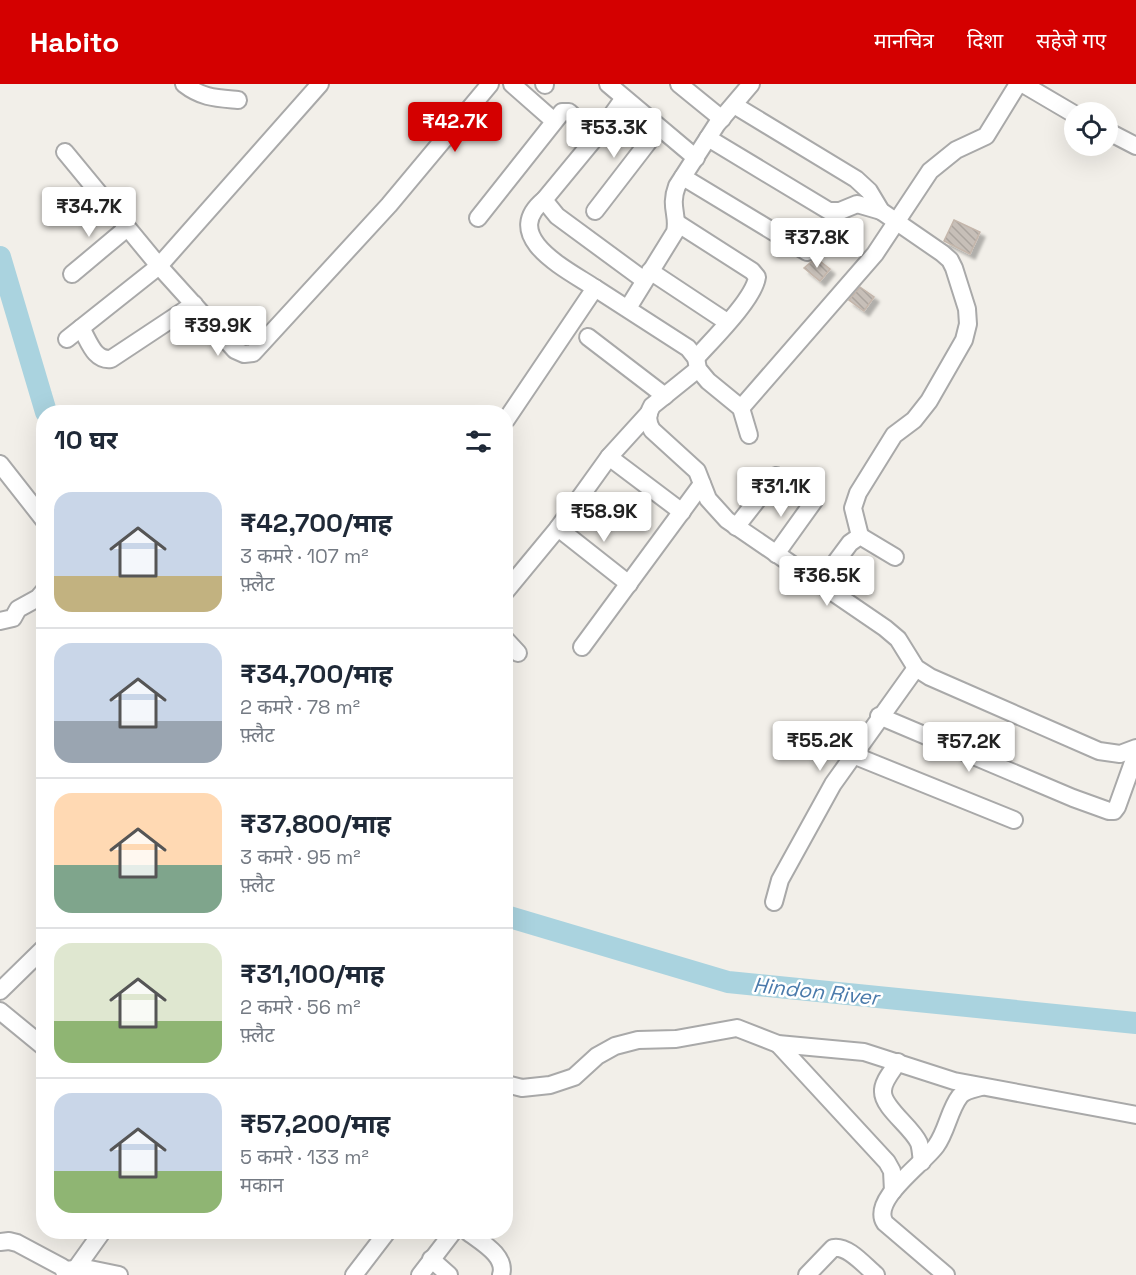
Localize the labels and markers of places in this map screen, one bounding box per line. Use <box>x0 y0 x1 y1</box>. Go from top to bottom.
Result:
pin: ₹42.7K <box>406 102 504 153</box>
pin: ₹53.3K <box>565 108 663 159</box>
pin: ₹34.7K <box>40 187 138 238</box>
pin: ₹37.8K <box>768 218 866 269</box>
pin: ₹39.9K <box>169 306 267 357</box>
pin: ₹31.1K <box>732 467 830 518</box>
pin: ₹58.9K <box>555 492 653 543</box>
pin: ₹36.5K <box>778 556 876 607</box>
pin: ₹55.2K <box>771 721 869 772</box>
pin: ₹57.2K <box>920 722 1018 773</box>

